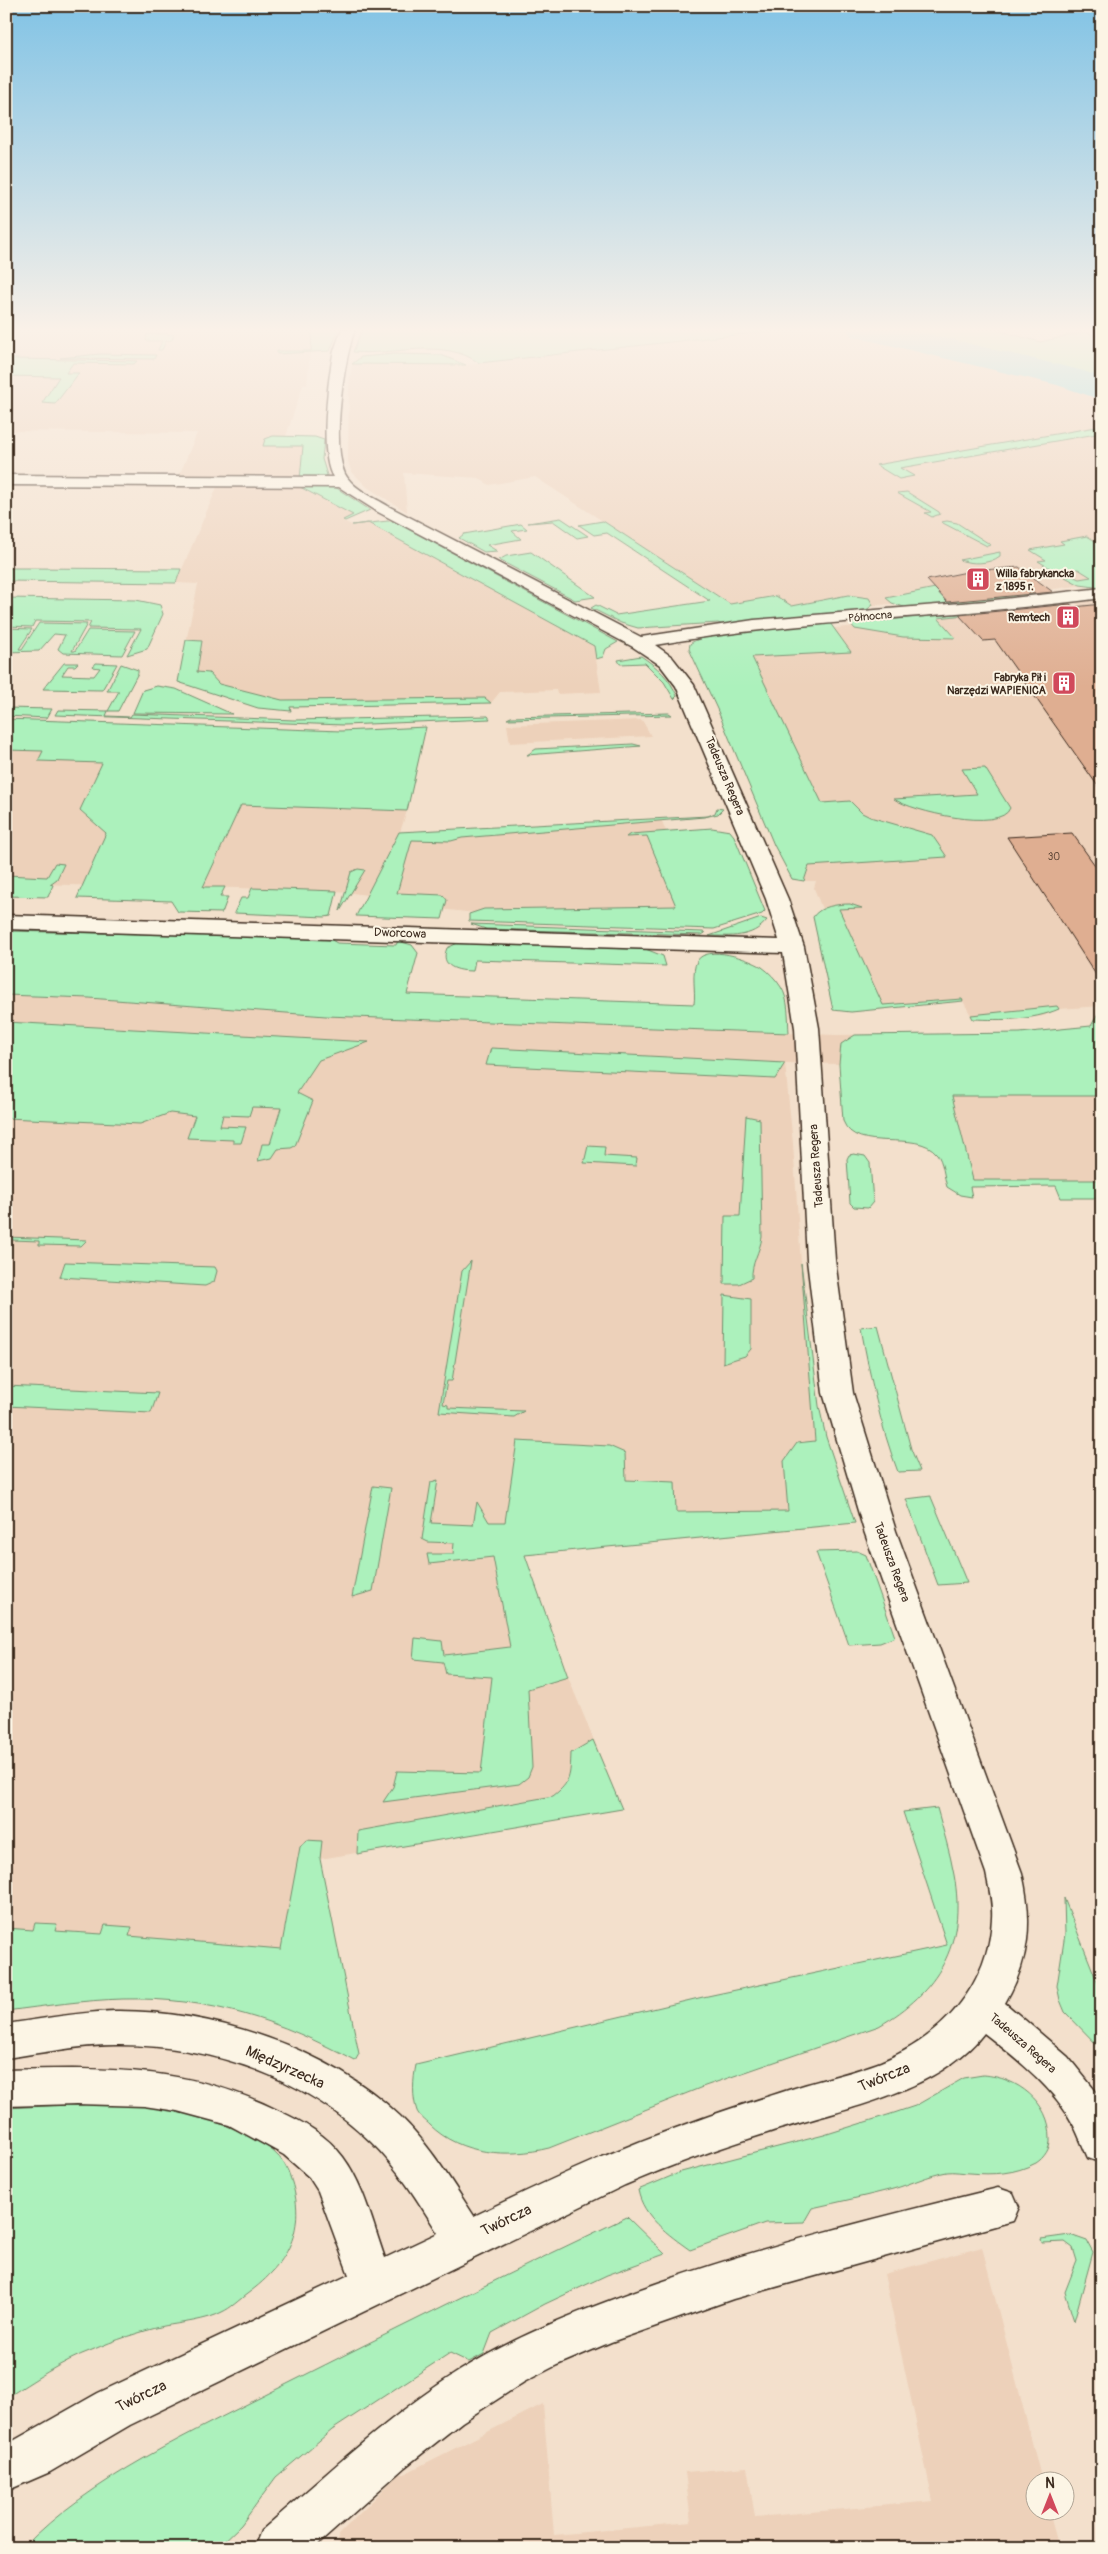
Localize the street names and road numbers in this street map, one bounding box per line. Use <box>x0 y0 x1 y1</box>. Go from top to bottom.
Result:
street label: Północna <box>848 608 893 625</box>
street label: Tadeusza Regera <box>701 735 748 818</box>
street label: Dworcowa <box>374 925 427 942</box>
street label: Tadeusza Regera <box>806 1123 827 1208</box>
street label: Tadeusza Regera <box>870 1520 913 1605</box>
street label: Tadeusza Regera <box>986 2010 1060 2077</box>
street label: Międzyrzecka <box>242 2042 327 2093</box>
street label: Twórcza <box>856 2059 913 2096</box>
street label: Twórcza <box>478 2200 535 2241</box>
street label: Twórcza <box>113 2376 170 2417</box>

